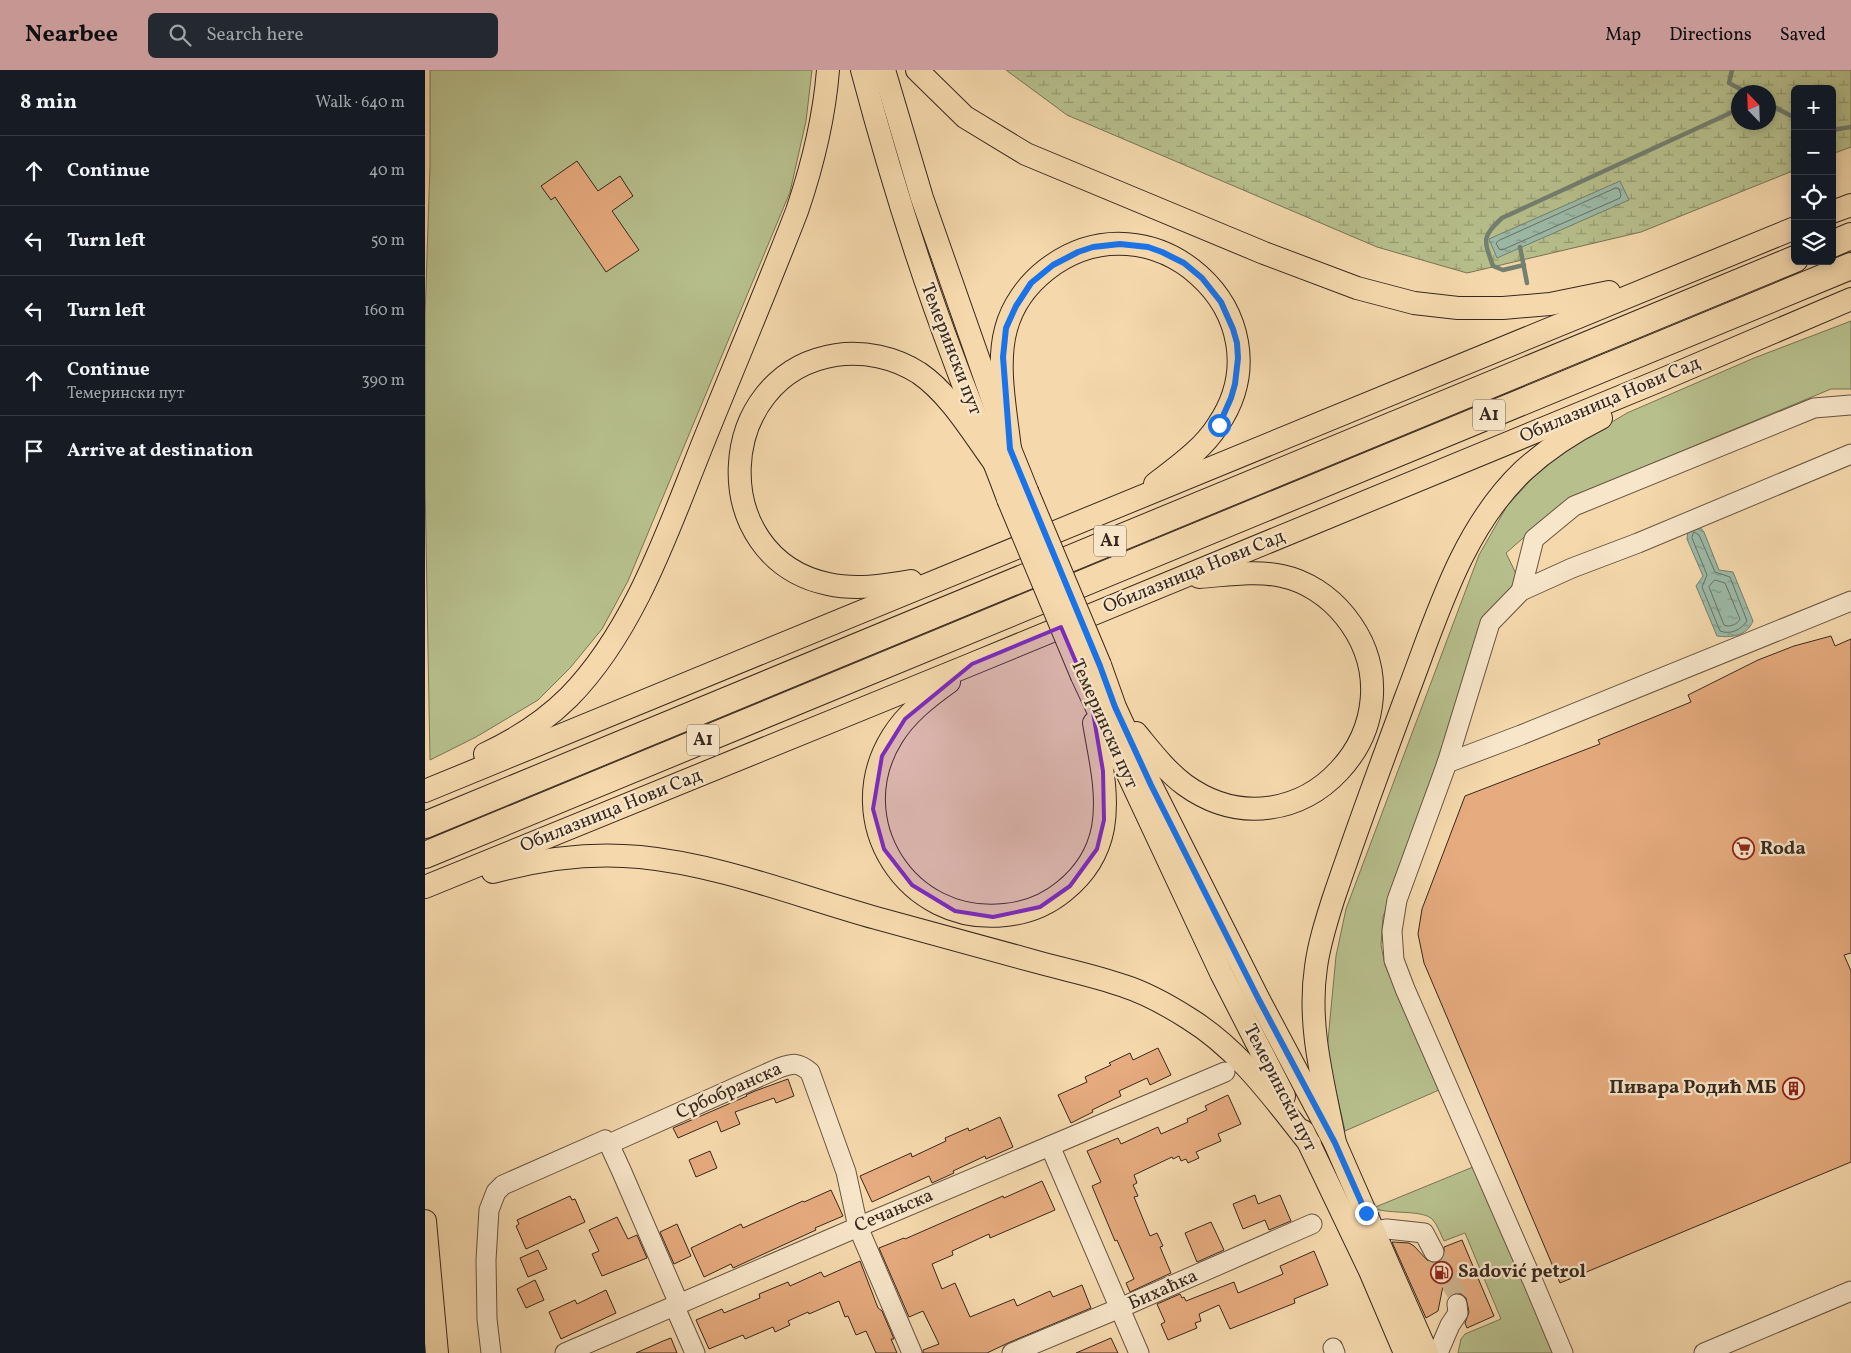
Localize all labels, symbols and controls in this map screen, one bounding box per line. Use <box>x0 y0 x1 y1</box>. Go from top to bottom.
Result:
search box <box>148 13 498 58</box>
text: Nearbee <box>25 18 118 52</box>
icon: search <box>166 21 194 49</box>
text: Search here <box>206 22 303 48</box>
text: Map <box>1605 23 1641 48</box>
text: Directions <box>1669 23 1752 48</box>
text: Saved <box>1780 23 1826 48</box>
north arrow <box>1731 85 1776 130</box>
map controls <box>1791 85 1836 265</box>
button: + <box>1791 85 1836 130</box>
text: 8 min <box>20 88 77 117</box>
text: Walk · 640 m <box>315 92 405 114</box>
button: − <box>1791 130 1836 175</box>
icon: ahead <box>20 157 48 185</box>
text: Continue <box>67 158 150 184</box>
text: 40 m <box>369 160 405 182</box>
button: locate <box>1791 175 1836 220</box>
button: layers <box>1791 220 1836 265</box>
icon: left <box>20 227 48 255</box>
text: Turn left <box>67 228 146 254</box>
text: 50 m <box>371 230 405 252</box>
street label: Темерински пут <box>914 279 988 419</box>
icon: left <box>20 297 48 325</box>
text: Turn left <box>67 298 146 324</box>
text: 160 m <box>364 300 405 322</box>
street label: Обилазница Нови Сад <box>1516 350 1704 450</box>
text: Continue <box>67 357 150 383</box>
icon: ahead <box>20 367 48 395</box>
text: 390 m <box>362 370 405 392</box>
text: Темерински пут <box>67 383 185 405</box>
road number: A1 <box>1473 400 1505 430</box>
route start <box>1208 414 1231 437</box>
icon: arrive <box>20 437 48 465</box>
text: Arrive at destination <box>67 438 253 464</box>
street label: Обилазница Нови Сад <box>1099 524 1289 620</box>
road number: A1 <box>1094 526 1126 556</box>
street label: Темерински пут <box>1064 655 1144 793</box>
road number: A1 <box>687 724 719 756</box>
street label: Обилазница Нови Сад <box>516 763 706 859</box>
place label: Roda <box>1760 836 1806 862</box>
supermarket icon: Roda <box>1732 837 1756 861</box>
street label: Темерински пут <box>1237 1020 1323 1156</box>
street label: Србобранска <box>672 1056 786 1126</box>
place label: Пивара Родић МБ <box>1609 1075 1777 1101</box>
building icon: Пивара Родић МБ <box>1781 1076 1805 1100</box>
street label: Сечањска <box>851 1183 937 1239</box>
route end <box>1355 1202 1378 1225</box>
place label: Sadović petrol <box>1458 1259 1586 1285</box>
fuel station icon: Sadović petrol <box>1430 1260 1454 1284</box>
street label: Бихаћка <box>1124 1263 1202 1317</box>

